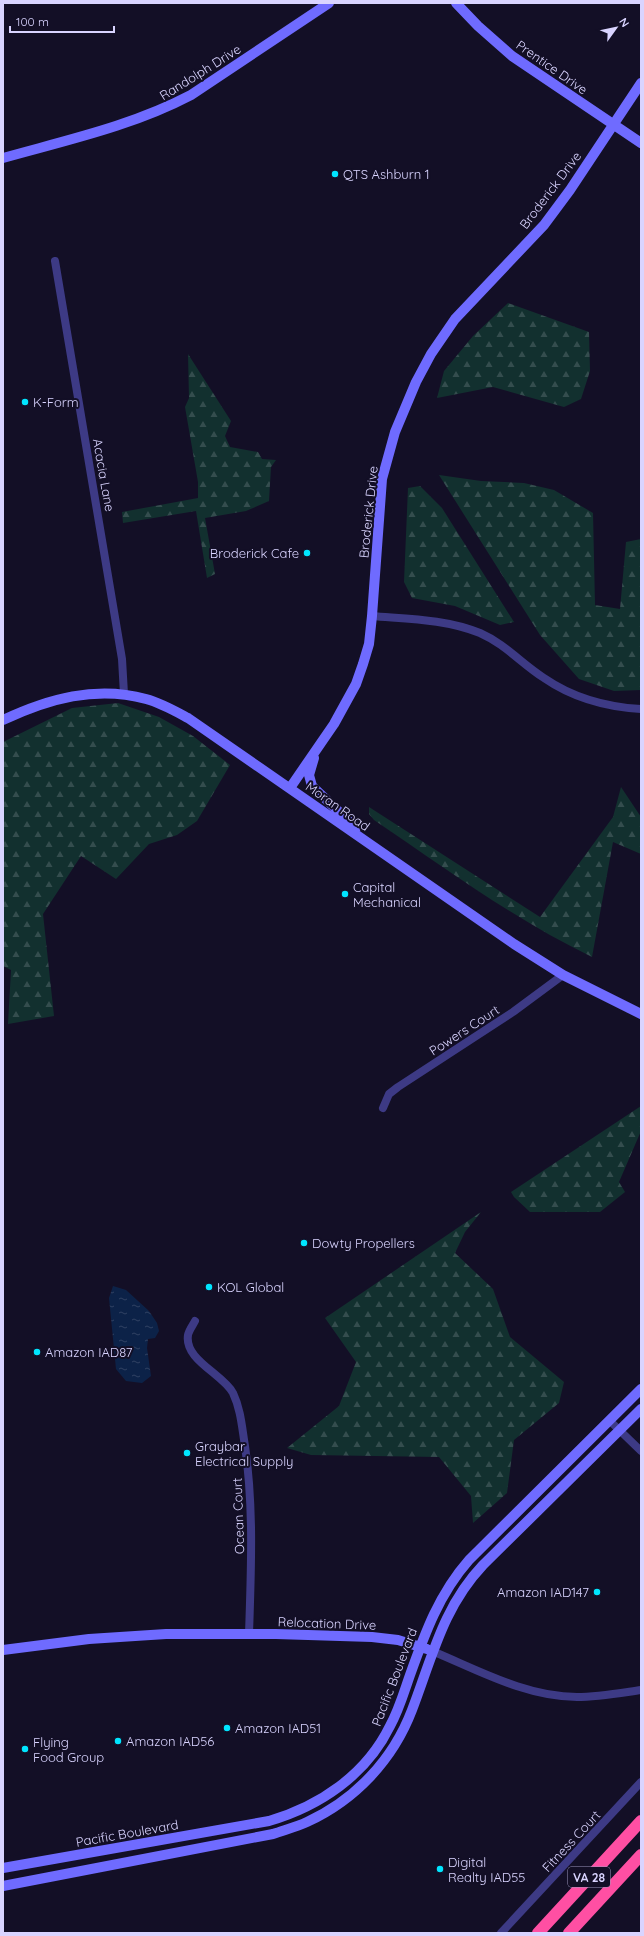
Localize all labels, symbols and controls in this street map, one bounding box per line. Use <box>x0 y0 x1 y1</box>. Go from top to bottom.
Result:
scale bar <box>10 8 114 34</box>
north arrow <box>596 8 636 48</box>
text: 100 m <box>16 14 49 29</box>
text: N <box>616 15 632 30</box>
street label: Prentice Drive <box>513 37 591 97</box>
street label: Randolph Drive <box>156 41 244 103</box>
street label: Broderick Drive <box>516 148 584 232</box>
place label: QTS Ashburn 1 <box>343 166 430 182</box>
marker: QTS Ashburn 1 <box>330 169 340 179</box>
place label: K-Form <box>33 394 79 410</box>
marker: K-Form <box>20 397 30 407</box>
street label: Acacia Lane <box>90 437 118 513</box>
street label: Broderick Drive <box>355 465 381 559</box>
place label: Broderick Cafe <box>210 545 299 561</box>
marker: Broderick Cafe <box>302 548 312 558</box>
street label: Moran Road <box>303 778 373 834</box>
place label: Capital Mechanical <box>353 879 421 910</box>
marker: Capital Mechanical <box>340 889 350 899</box>
street label: Powers Court <box>426 1001 502 1059</box>
place label: Dowty Propellers <box>312 1235 415 1251</box>
marker: Dowty Propellers <box>299 1238 309 1248</box>
place label: KOL Global <box>217 1279 284 1295</box>
marker: KOL Global <box>204 1282 214 1292</box>
place label: Amazon IAD87 <box>45 1344 133 1360</box>
marker: Amazon IAD87 <box>32 1347 42 1357</box>
place label: Graybar Electrical Supply <box>195 1438 293 1469</box>
marker: Graybar Electrical Supply <box>182 1448 192 1458</box>
street label: Ocean Court <box>229 1478 247 1554</box>
place label: Amazon IAD147 <box>497 1584 589 1600</box>
marker: Amazon IAD147 <box>592 1587 602 1597</box>
street label: Relocation Drive <box>277 1613 377 1633</box>
street label: Pacific Boulevard <box>368 1626 420 1728</box>
place label: Amazon IAD51 <box>235 1720 321 1736</box>
marker: Amazon IAD51 <box>222 1723 232 1733</box>
place label: Amazon IAD56 <box>126 1733 214 1749</box>
place label: Flying Food Group <box>33 1734 104 1765</box>
marker: Amazon IAD56 <box>113 1736 123 1746</box>
marker: Flying Food Group <box>20 1744 30 1754</box>
street label: Fitness Court <box>538 1807 604 1875</box>
street label: Pacific Boulevard <box>74 1816 180 1850</box>
place label: Digital Realty IAD55 <box>448 1854 525 1885</box>
marker: Digital Realty IAD55 <box>435 1864 445 1874</box>
road number: VA 28 <box>568 1867 610 1887</box>

